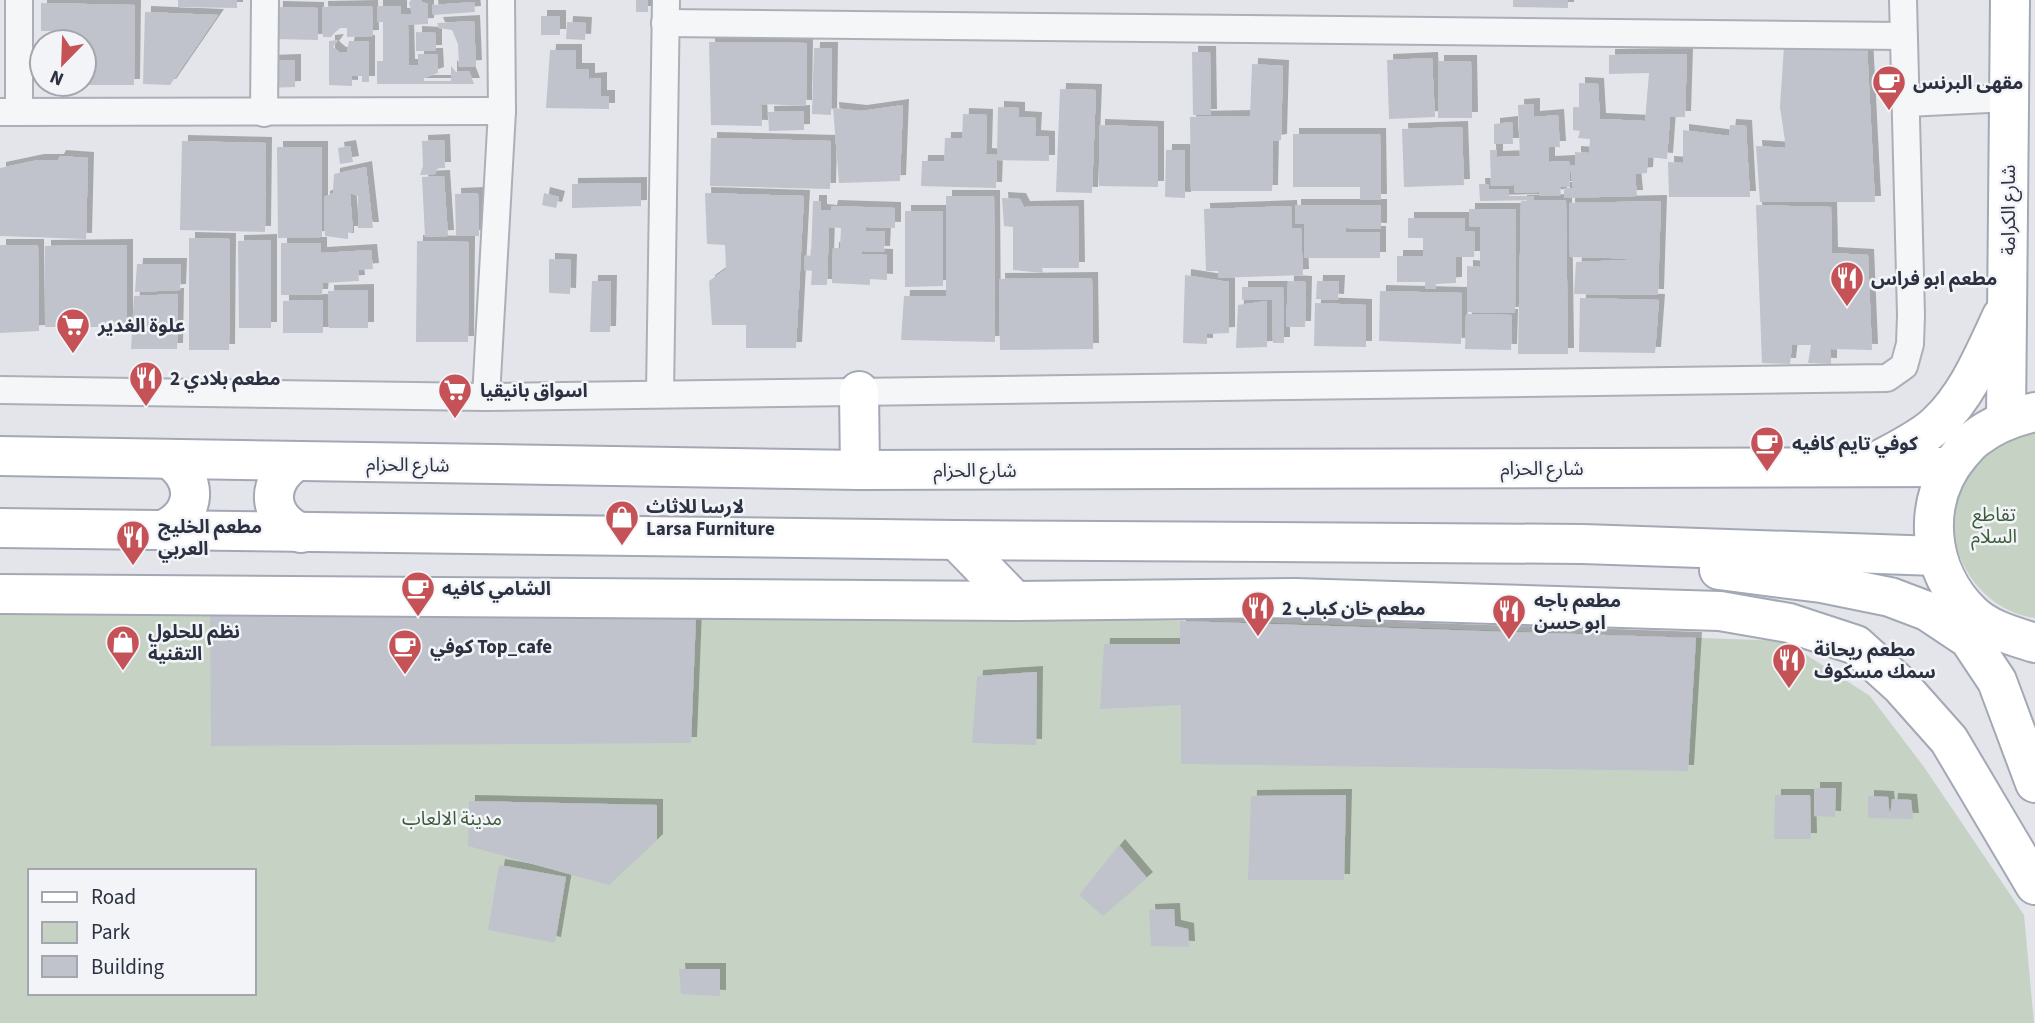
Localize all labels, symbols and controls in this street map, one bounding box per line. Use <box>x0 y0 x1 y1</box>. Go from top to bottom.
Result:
north arrow <box>28 28 98 98</box>
text: N <box>46 62 68 92</box>
cafe icon: مقهى البرنس <box>1870 63 1908 112</box>
place label: مقهى البرنس <box>1913 70 2023 97</box>
street label: شارع الكرامة <box>1996 165 2023 255</box>
restaurant icon: مطعم ابو فراس <box>1828 259 1866 308</box>
place label: مطعم ابو فراس <box>1871 266 1997 293</box>
supermarket icon: علوة الغدير <box>54 306 92 355</box>
place label: علوة الغدير <box>97 313 185 340</box>
restaurant icon: مطعم بلادي 2 <box>127 359 165 408</box>
place label: مطعم بلادي 2 <box>170 366 281 393</box>
supermarket icon: اسواق بانيقيا <box>436 371 474 420</box>
place label: اسواق بانيقيا <box>480 378 588 405</box>
cafe icon: كوفي تايم كافيه <box>1748 424 1786 473</box>
place label: كوفي تايم كافيه <box>1792 431 1918 458</box>
street label: شارع الحزام <box>366 451 450 480</box>
street label: شارع الحزام <box>1500 456 1584 483</box>
street label: شارع الحزام <box>933 458 1017 485</box>
place label: لارسا للاثاث Larsa Furniture <box>646 494 775 543</box>
shop icon: لارسا للاثاث Larsa Furniture <box>603 498 641 547</box>
park label: تقاطع السلام <box>1971 502 2017 551</box>
place label: مطعم الخليج العربي <box>158 514 262 563</box>
restaurant icon: مطعم الخليج العربي <box>114 518 152 567</box>
cafe icon: الشامي كافيه <box>399 569 437 618</box>
place label: الشامي كافيه <box>442 576 551 603</box>
place label: مطعم باجه ابو حسن <box>1534 588 1621 637</box>
restaurant icon: مطعم خان كباب 2 <box>1239 589 1277 638</box>
restaurant icon: مطعم باجه ابو حسن <box>1490 592 1528 641</box>
place label: مطعم خان كباب 2 <box>1282 596 1426 623</box>
place label: نظم للحلول التقنية <box>148 619 240 668</box>
shop icon: نظم للحلول التقنية <box>104 623 142 672</box>
cafe icon: كوفي Top_cafe <box>386 627 424 676</box>
place label: كوفي Top_cafe <box>430 634 552 661</box>
place label: مطعم ريحانة سمك مسكوف <box>1814 637 1936 686</box>
restaurant icon: مطعم ريحانة سمك مسكوف <box>1770 641 1808 690</box>
park label: مدينة الالعاب <box>402 806 502 833</box>
legend <box>28 869 256 995</box>
text: Road <box>91 882 136 912</box>
text: Park <box>91 917 131 947</box>
text: Building <box>91 952 165 982</box>

